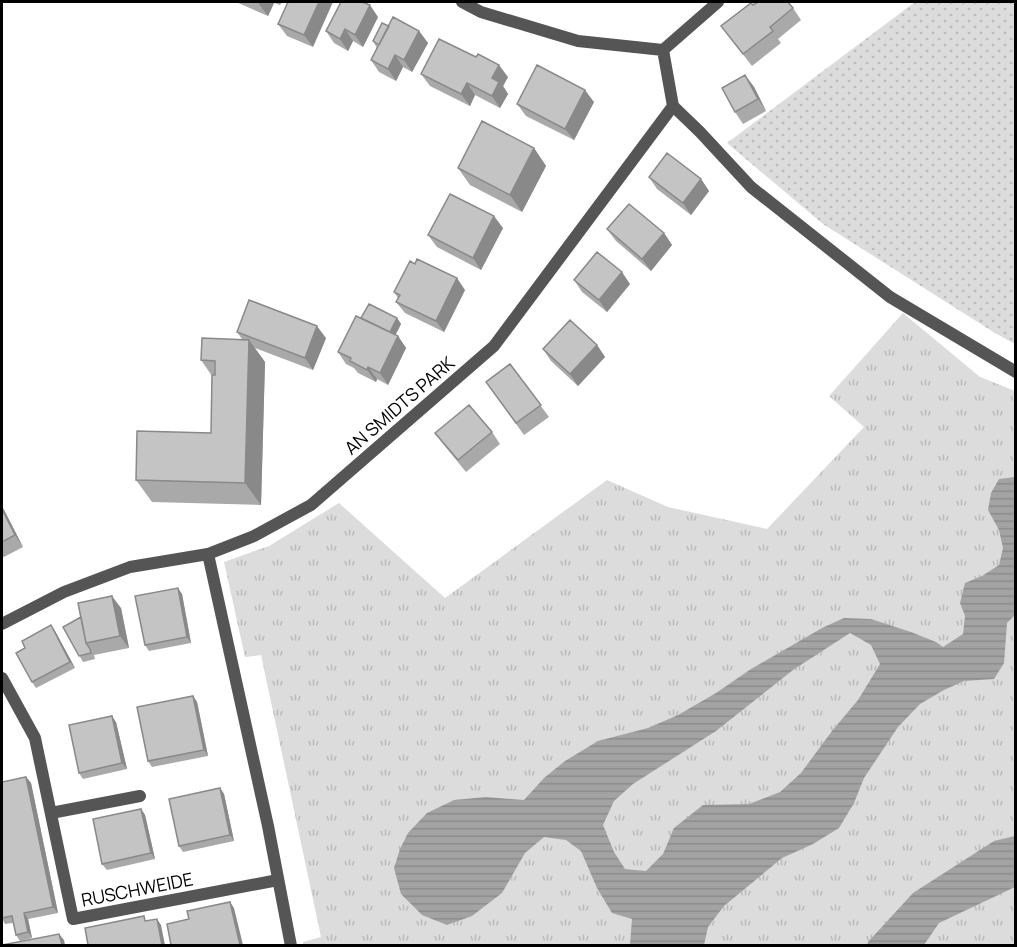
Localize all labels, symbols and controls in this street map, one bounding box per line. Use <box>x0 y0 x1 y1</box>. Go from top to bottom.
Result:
street label: AN SMIDTS PARK <box>339 350 459 459</box>
street label: RUSCHWEIDE <box>79 866 195 912</box>

